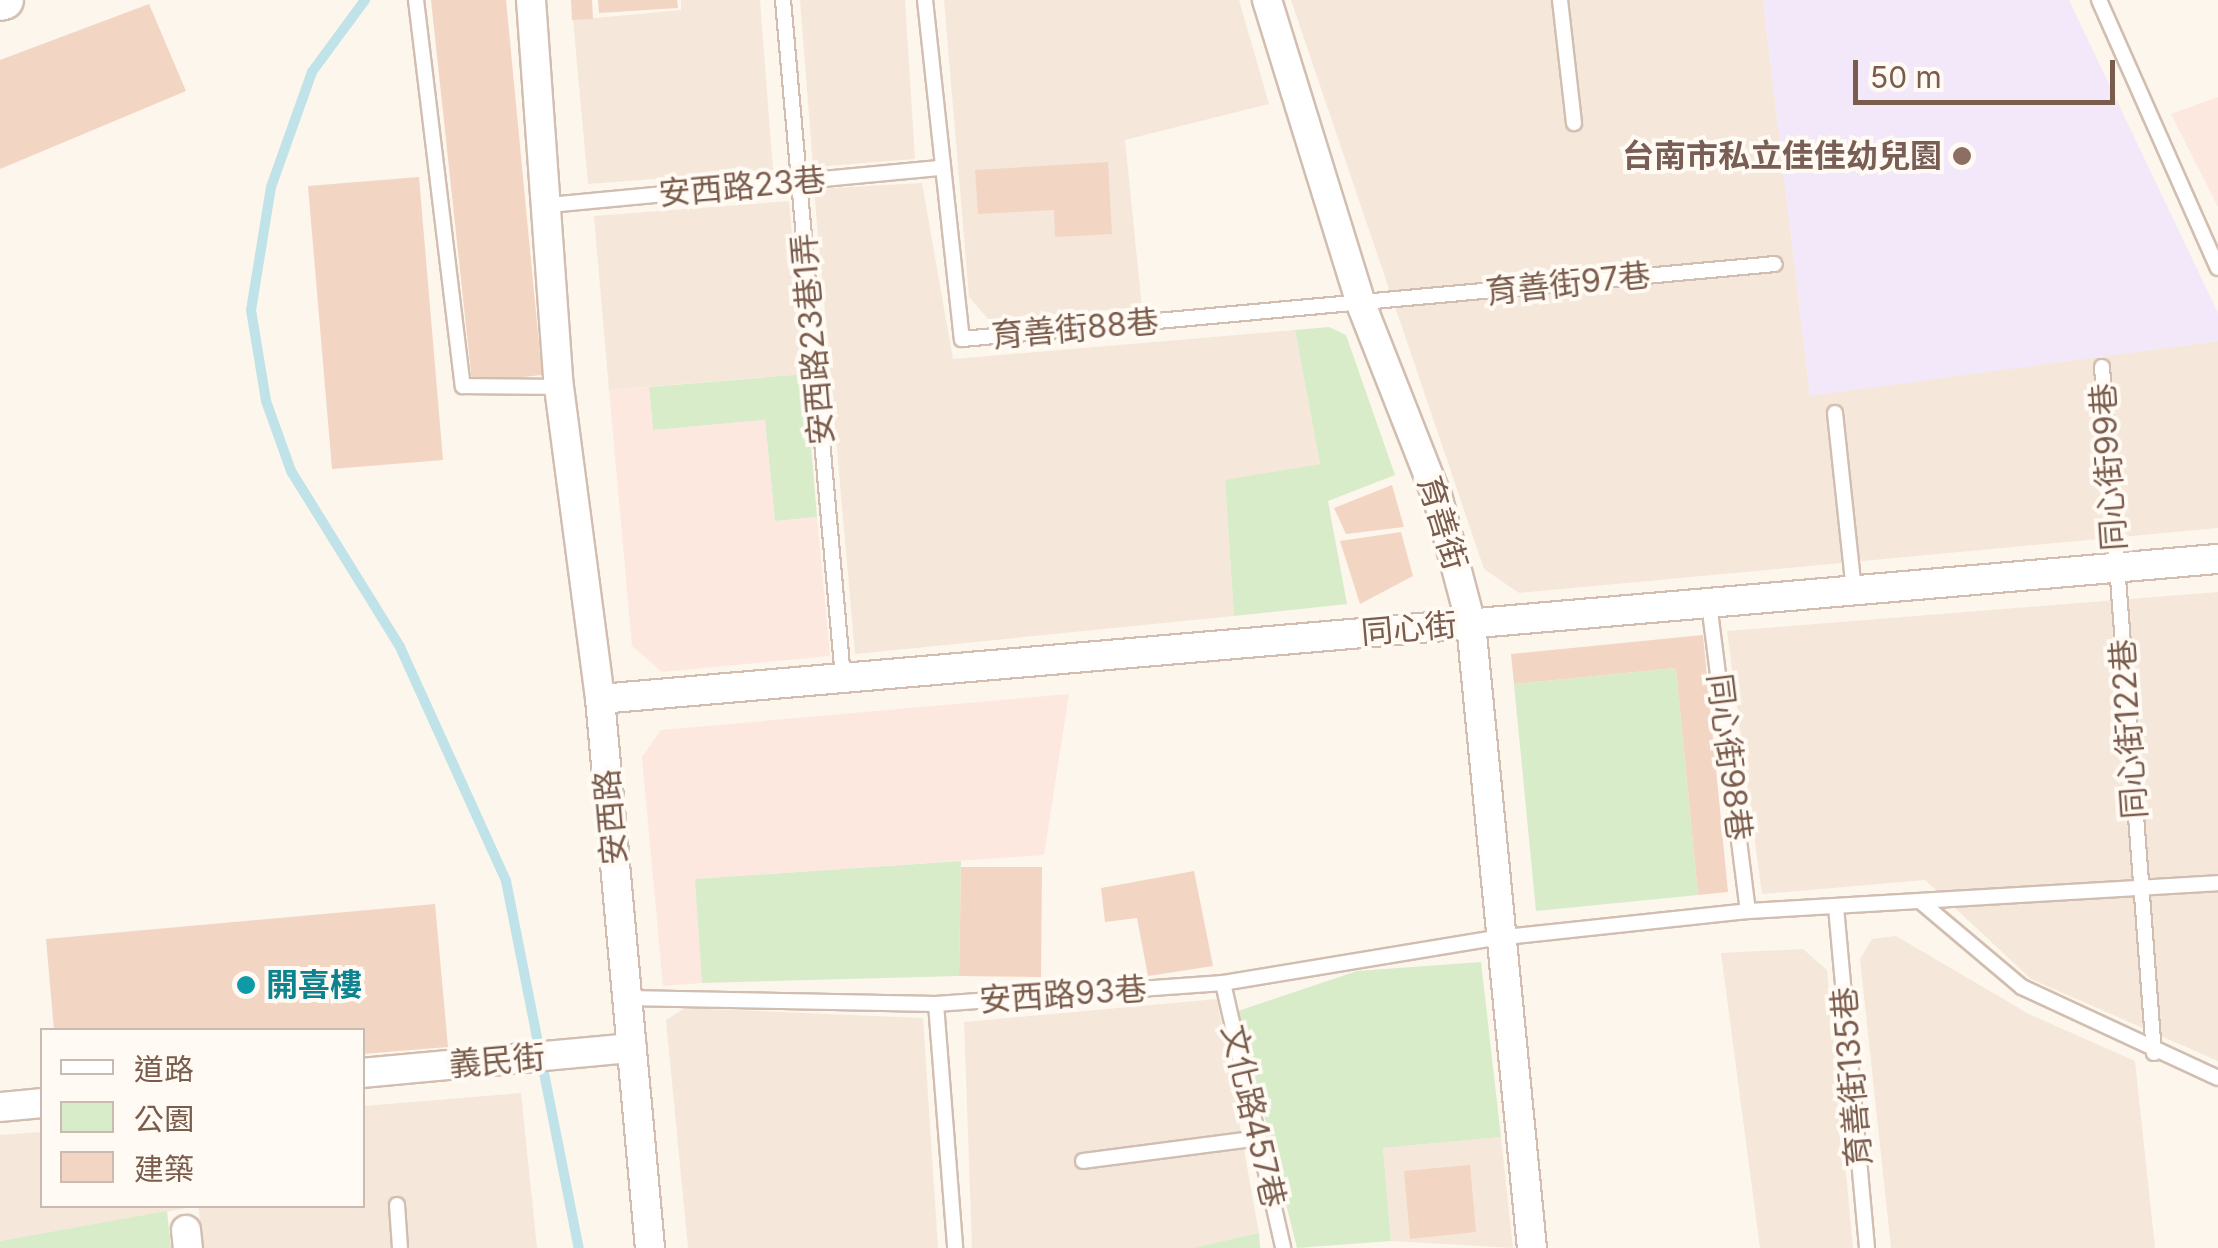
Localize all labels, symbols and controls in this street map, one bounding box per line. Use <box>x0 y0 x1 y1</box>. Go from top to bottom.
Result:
scale bar <box>1858 40 2120 102</box>
text: 50 m <box>1870 59 1942 95</box>
place label: 台南市私立佳佳幼兒園 <box>1622 137 1942 175</box>
marker: 台南市私立佳佳幼兒園 <box>1951 145 1973 167</box>
street label: 安西路23巷 <box>657 161 827 213</box>
street label: 安西路23巷1弄 <box>785 232 841 446</box>
street label: 育善街97巷 <box>1484 256 1652 312</box>
street label: 育善街88巷 <box>990 303 1160 355</box>
street label: 同心街99巷 <box>2084 382 2134 552</box>
street label: 育善街 <box>1410 471 1474 575</box>
street label: 同心街 <box>1360 606 1458 652</box>
street label: 同心街122巷 <box>2104 638 2154 820</box>
street label: 同心街98巷 <box>1700 671 1758 843</box>
street label: 安西路 <box>588 768 634 866</box>
place label: 開喜樓 <box>266 966 362 1004</box>
street label: 安西路93巷 <box>978 970 1148 1020</box>
marker: 開喜樓 <box>235 974 257 996</box>
street label: 育善街135巷 <box>1825 986 1879 1168</box>
street label: 文化路457巷 <box>1213 1021 1293 1211</box>
legend <box>40 1028 365 1208</box>
street label: 義民街 <box>448 1038 546 1084</box>
text: 道路 <box>134 1051 194 1087</box>
text: 公園 <box>134 1101 194 1137</box>
text: 建築 <box>134 1151 194 1187</box>

